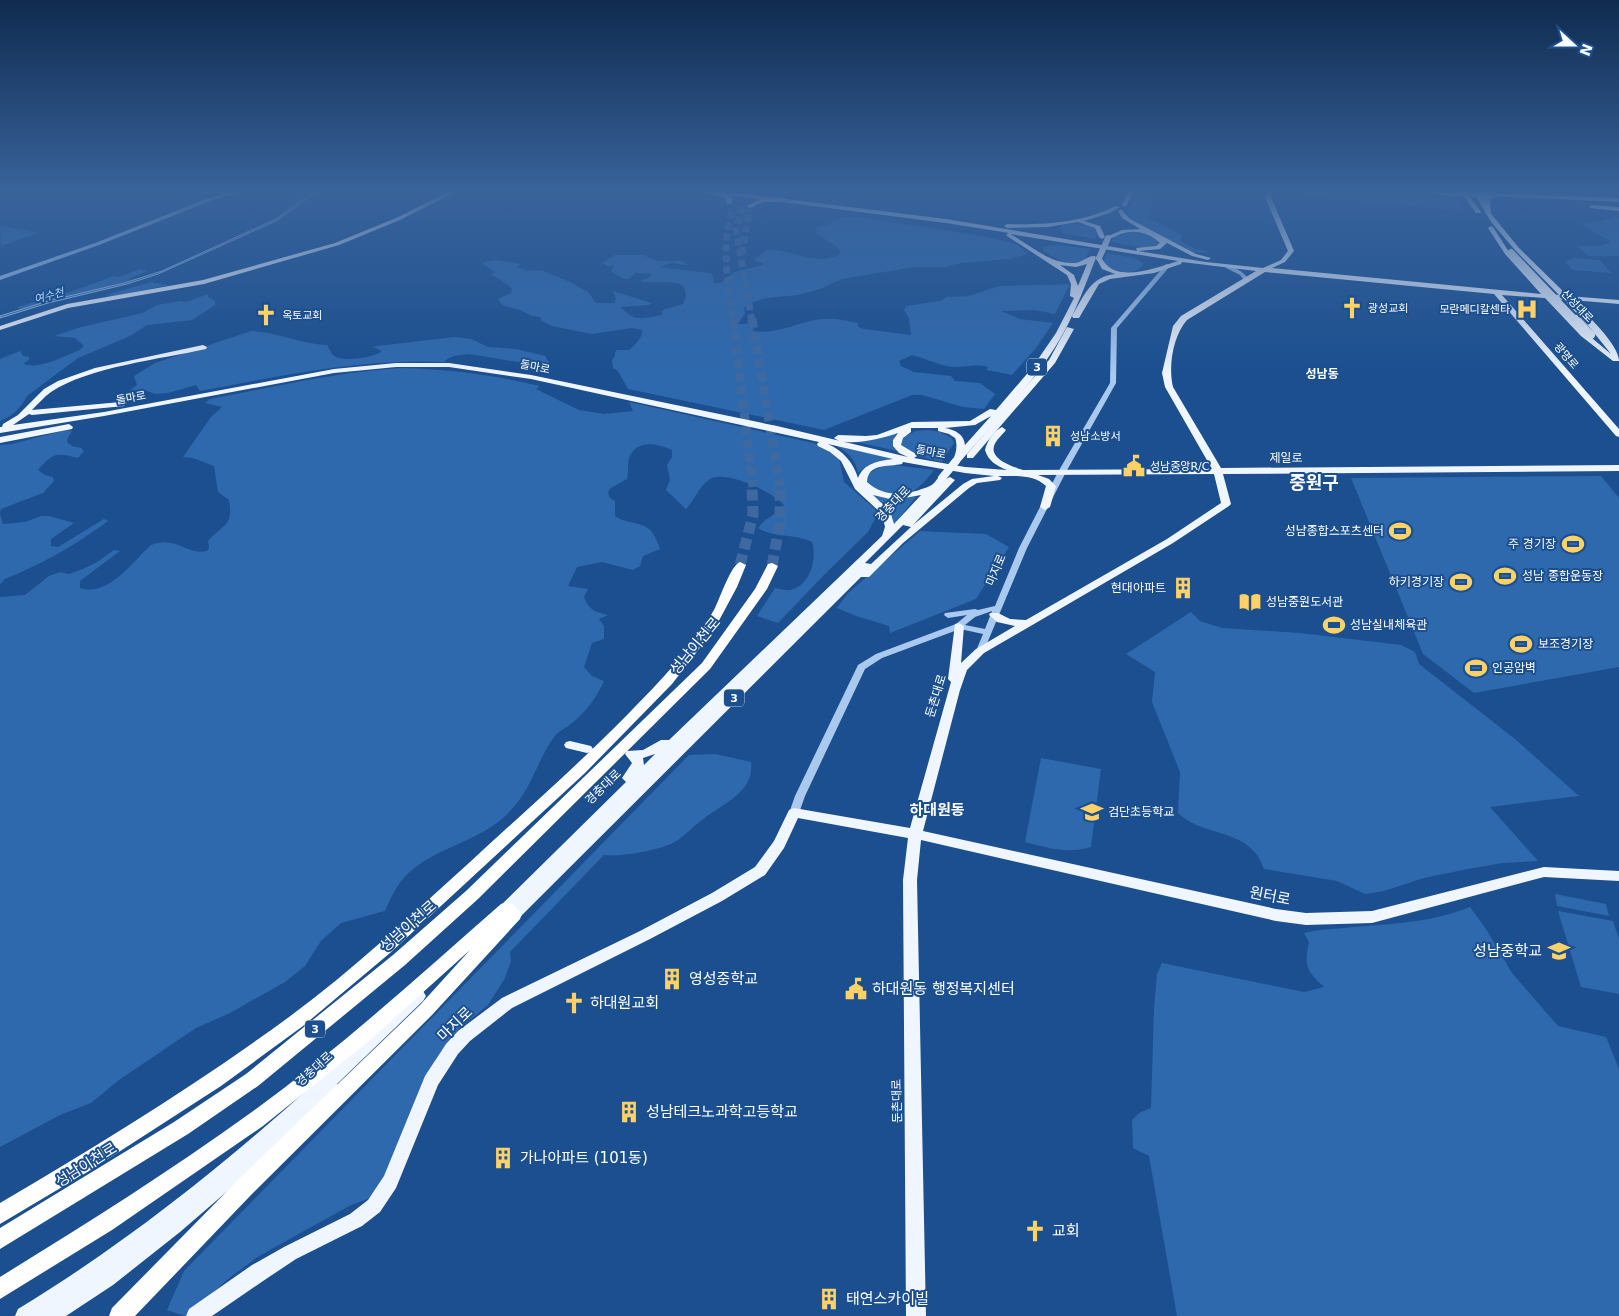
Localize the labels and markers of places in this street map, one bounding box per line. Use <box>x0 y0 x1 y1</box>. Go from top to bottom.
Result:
church icon: 광성교회 <box>1339 295 1365 321</box>
hospital icon: 모란메디칼센타 <box>1514 296 1540 322</box>
church icon: 옥토교회 <box>253 302 279 328</box>
place label: 광성교회 <box>1368 302 1408 315</box>
place label: 모란메디칼센타 <box>1439 303 1510 316</box>
place label: 옥토교회 <box>282 309 322 322</box>
building icon: 성남소방서 <box>1040 423 1066 449</box>
place label: 성남소방서 <box>1070 430 1121 443</box>
public building icon: 성남중앙R/C <box>1121 453 1147 479</box>
place label: 성남중앙R/C <box>1150 460 1210 473</box>
sports icon: 성남종합스포츠센터 <box>1387 518 1413 544</box>
place label: 성남종합스포츠센터 <box>1285 524 1384 538</box>
sports icon: 주 경기장 <box>1560 531 1586 557</box>
place label: 주 경기장 <box>1508 537 1556 551</box>
sports icon: 성남 종합운동장 <box>1492 563 1518 589</box>
sports icon: 하키경기장 <box>1448 569 1474 595</box>
place label: 성남 종합운동장 <box>1522 569 1603 583</box>
building icon: 현대아파트 <box>1170 575 1196 601</box>
place label: 하키경기장 <box>1389 575 1444 589</box>
place label: 현대아파트 <box>1111 581 1166 595</box>
library icon: 성남중원도서관 <box>1237 589 1263 615</box>
place label: 성남중원도서관 <box>1266 595 1343 609</box>
sports icon: 성남실내체육관 <box>1321 612 1347 638</box>
place label: 성남실내체육관 <box>1350 618 1427 632</box>
sports icon: 보조경기장 <box>1508 631 1534 657</box>
place label: 보조경기장 <box>1538 637 1593 651</box>
sports icon: 인공암벽 <box>1463 655 1489 681</box>
place label: 인공암벽 <box>1492 661 1536 675</box>
school or university icon: 검단초등학교 <box>1079 799 1105 825</box>
place label: 검단초등학교 <box>1108 805 1174 819</box>
school or university icon: 성남중학교 <box>1546 938 1572 964</box>
place label: 성남중학교 <box>1473 942 1542 960</box>
building icon: 영성중학교 <box>659 966 685 992</box>
place label: 영성중학교 <box>689 970 758 988</box>
public building icon: 하대원동 행정복지센터 <box>843 976 869 1002</box>
place label: 하대원동 행정복지센터 <box>872 980 1015 998</box>
church icon: 하대원교회 <box>561 990 587 1016</box>
place label: 하대원교회 <box>590 994 659 1012</box>
building icon: 성남테크노과학고등학교 <box>616 1099 642 1125</box>
place label: 성남테크노과학고등학교 <box>646 1103 798 1121</box>
building icon: 가나아파트 (101동) <box>490 1145 516 1171</box>
place label: 가나아파트 (101동) <box>520 1149 648 1167</box>
church icon: 교회 <box>1022 1218 1048 1244</box>
place label: 교회 <box>1052 1222 1080 1240</box>
building icon: 태연스카이빌 <box>816 1286 842 1312</box>
place label: 태연스카이빌 <box>846 1290 929 1308</box>

